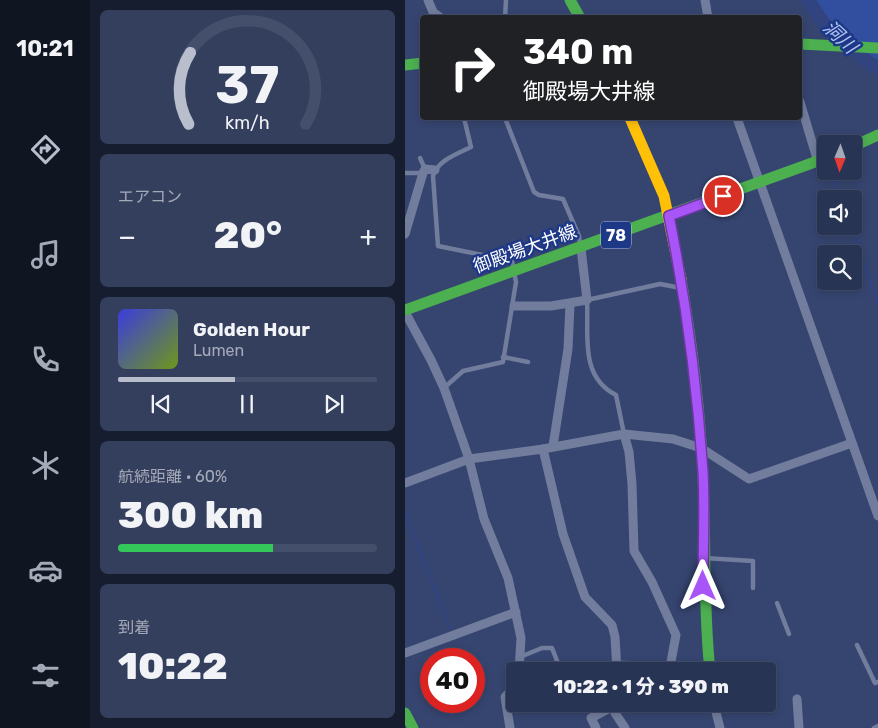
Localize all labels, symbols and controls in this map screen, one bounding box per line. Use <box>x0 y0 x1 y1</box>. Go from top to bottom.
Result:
water label: 洞川 <box>818 16 863 60</box>
text: 340 m <box>523 31 633 73</box>
text: 10:21 <box>16 35 74 62</box>
icon: right <box>440 35 505 100</box>
text: 37 <box>215 54 280 116</box>
text: 御殿場大井線 <box>523 78 655 105</box>
text: km/h <box>225 112 270 133</box>
icon: directions <box>28 132 63 167</box>
north arrow <box>817 135 863 180</box>
map controls <box>817 135 862 290</box>
pin <box>702 175 744 217</box>
icon: arrive <box>709 182 737 210</box>
text: エアコン <box>118 187 182 206</box>
button: sound <box>817 190 862 235</box>
text: 20° <box>214 212 282 258</box>
text: − <box>118 220 136 253</box>
text: + <box>360 220 377 253</box>
street label: 御殿場大井線 <box>470 220 580 278</box>
road number: 78 <box>601 222 631 248</box>
icon: music <box>28 237 63 272</box>
button: search <box>817 245 862 290</box>
text: Golden Hour <box>193 318 310 341</box>
text: Lumen <box>193 341 244 360</box>
icon: phone <box>28 342 63 377</box>
icon: previous <box>147 390 175 418</box>
icon: pause <box>233 390 261 418</box>
icon: next <box>320 390 348 418</box>
icon: climate <box>28 448 63 483</box>
text: 航続距離 · 60% <box>118 467 227 486</box>
text: 300 km <box>118 492 263 538</box>
icon: car <box>28 553 63 588</box>
position arrow <box>676 559 728 611</box>
text: 到着 <box>118 618 150 637</box>
text: 10:22 <box>118 643 228 689</box>
speed limit sign: 40 <box>420 648 485 713</box>
icon: filters <box>28 658 63 693</box>
text: 10:22 · 1 分 · 390 m <box>553 675 729 698</box>

